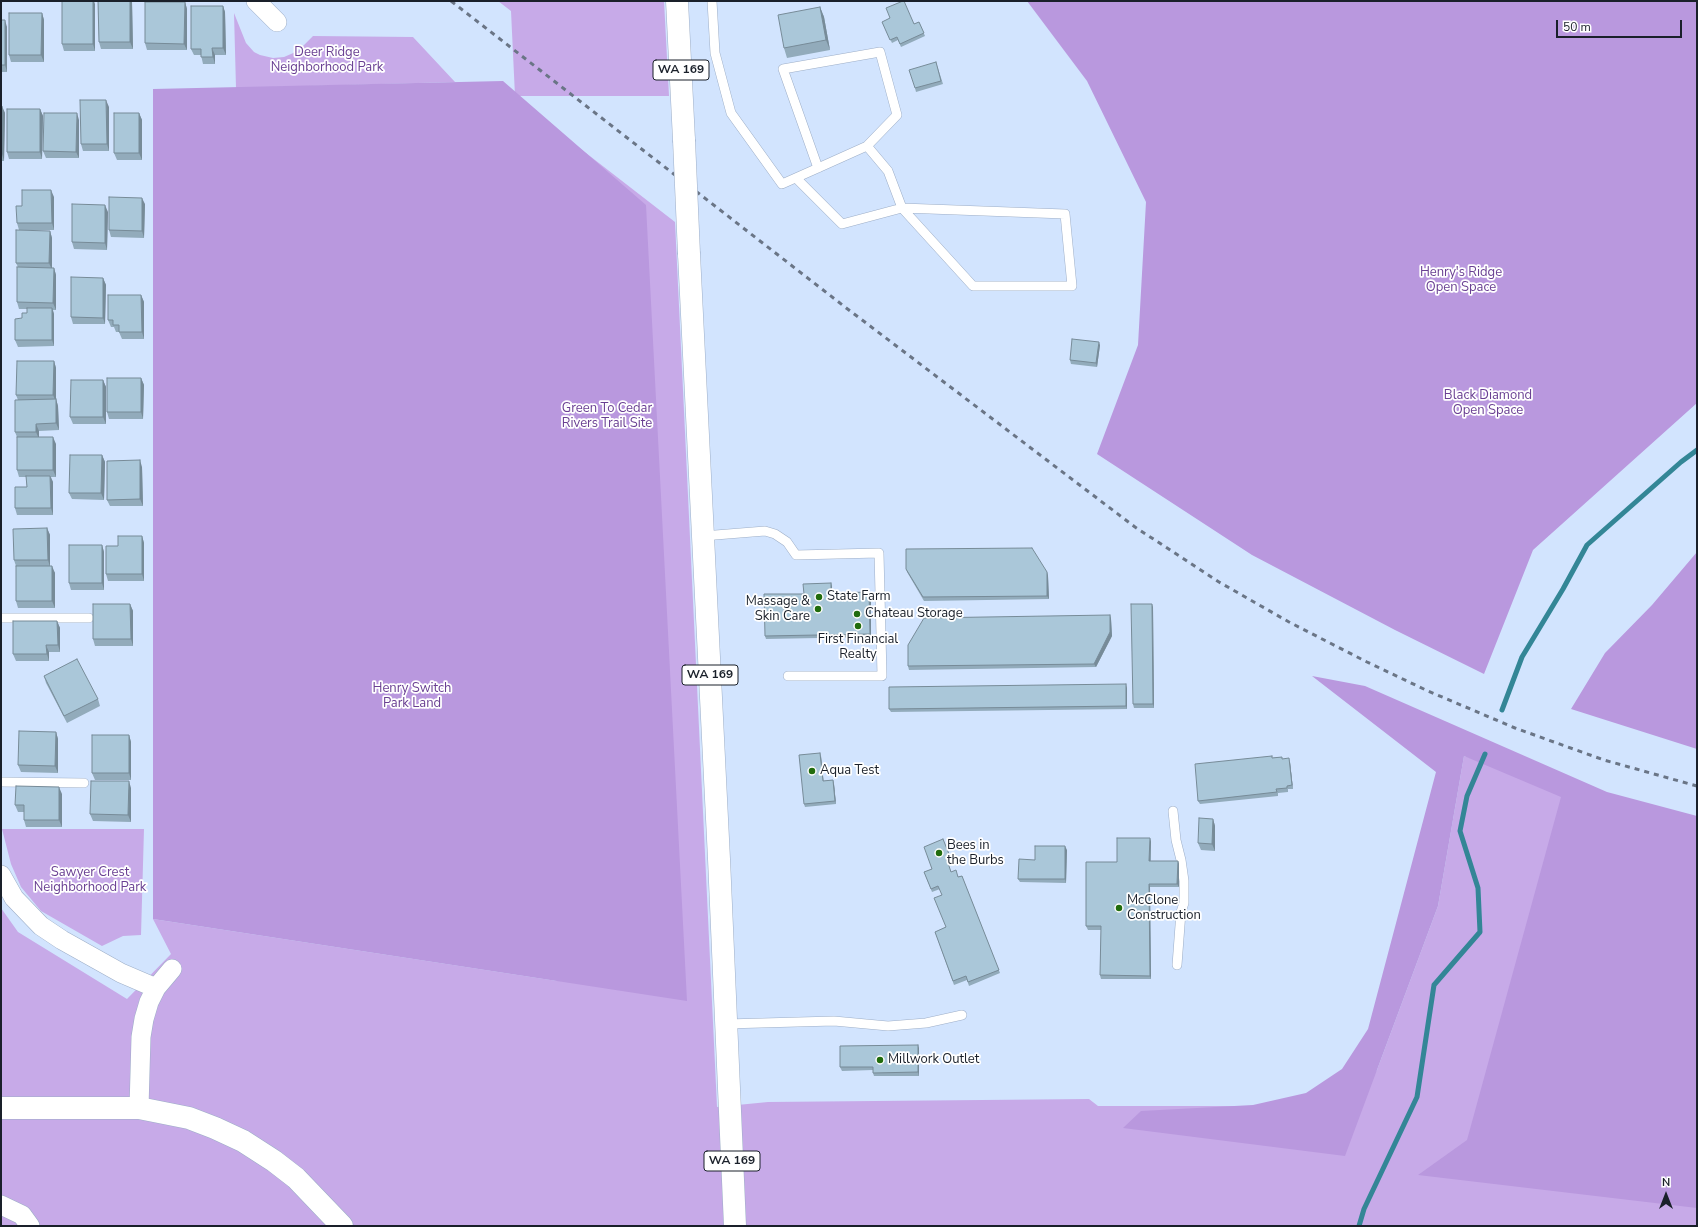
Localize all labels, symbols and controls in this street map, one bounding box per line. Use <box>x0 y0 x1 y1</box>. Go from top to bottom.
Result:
scale bar <box>1558 12 1684 38</box>
text: 50 m <box>1563 19 1591 35</box>
park label: Deer Ridge Neighborhood Park <box>271 45 383 76</box>
road number: WA 169 <box>653 60 709 80</box>
park label: Henry's Ridge Open Space <box>1420 265 1502 296</box>
park label: Black Diamond Open Space <box>1444 388 1532 419</box>
park label: Green To Cedar Rivers Trail Site <box>562 401 652 432</box>
place label: State Farm <box>827 589 891 605</box>
marker: State Farm <box>814 592 824 602</box>
place label: Massage & Skin Care <box>746 594 810 625</box>
marker: Massage & Skin Care <box>813 604 823 614</box>
place label: Chateau Storage <box>865 606 963 622</box>
marker: Chateau Storage <box>852 609 862 619</box>
marker: First Financial Realty <box>853 621 863 631</box>
place label: First Financial Realty <box>818 632 898 663</box>
road number: WA 169 <box>682 665 738 685</box>
park label: Henry Switch Park Land <box>372 681 452 712</box>
place label: Aqua Test <box>820 763 879 779</box>
marker: Aqua Test <box>807 766 817 776</box>
place label: Bees in the Burbs <box>947 838 1004 869</box>
marker: Bees in the Burbs <box>934 848 944 858</box>
park label: Sawyer Crest Neighborhood Park <box>34 865 146 896</box>
place label: McClone Construction <box>1127 893 1201 924</box>
marker: McClone Construction <box>1114 903 1124 913</box>
place label: Millwork Outlet <box>888 1052 979 1068</box>
marker: Millwork Outlet <box>875 1055 885 1065</box>
road number: WA 169 <box>704 1151 760 1171</box>
north arrow <box>1646 1175 1686 1215</box>
text: N <box>1662 1175 1670 1190</box>

